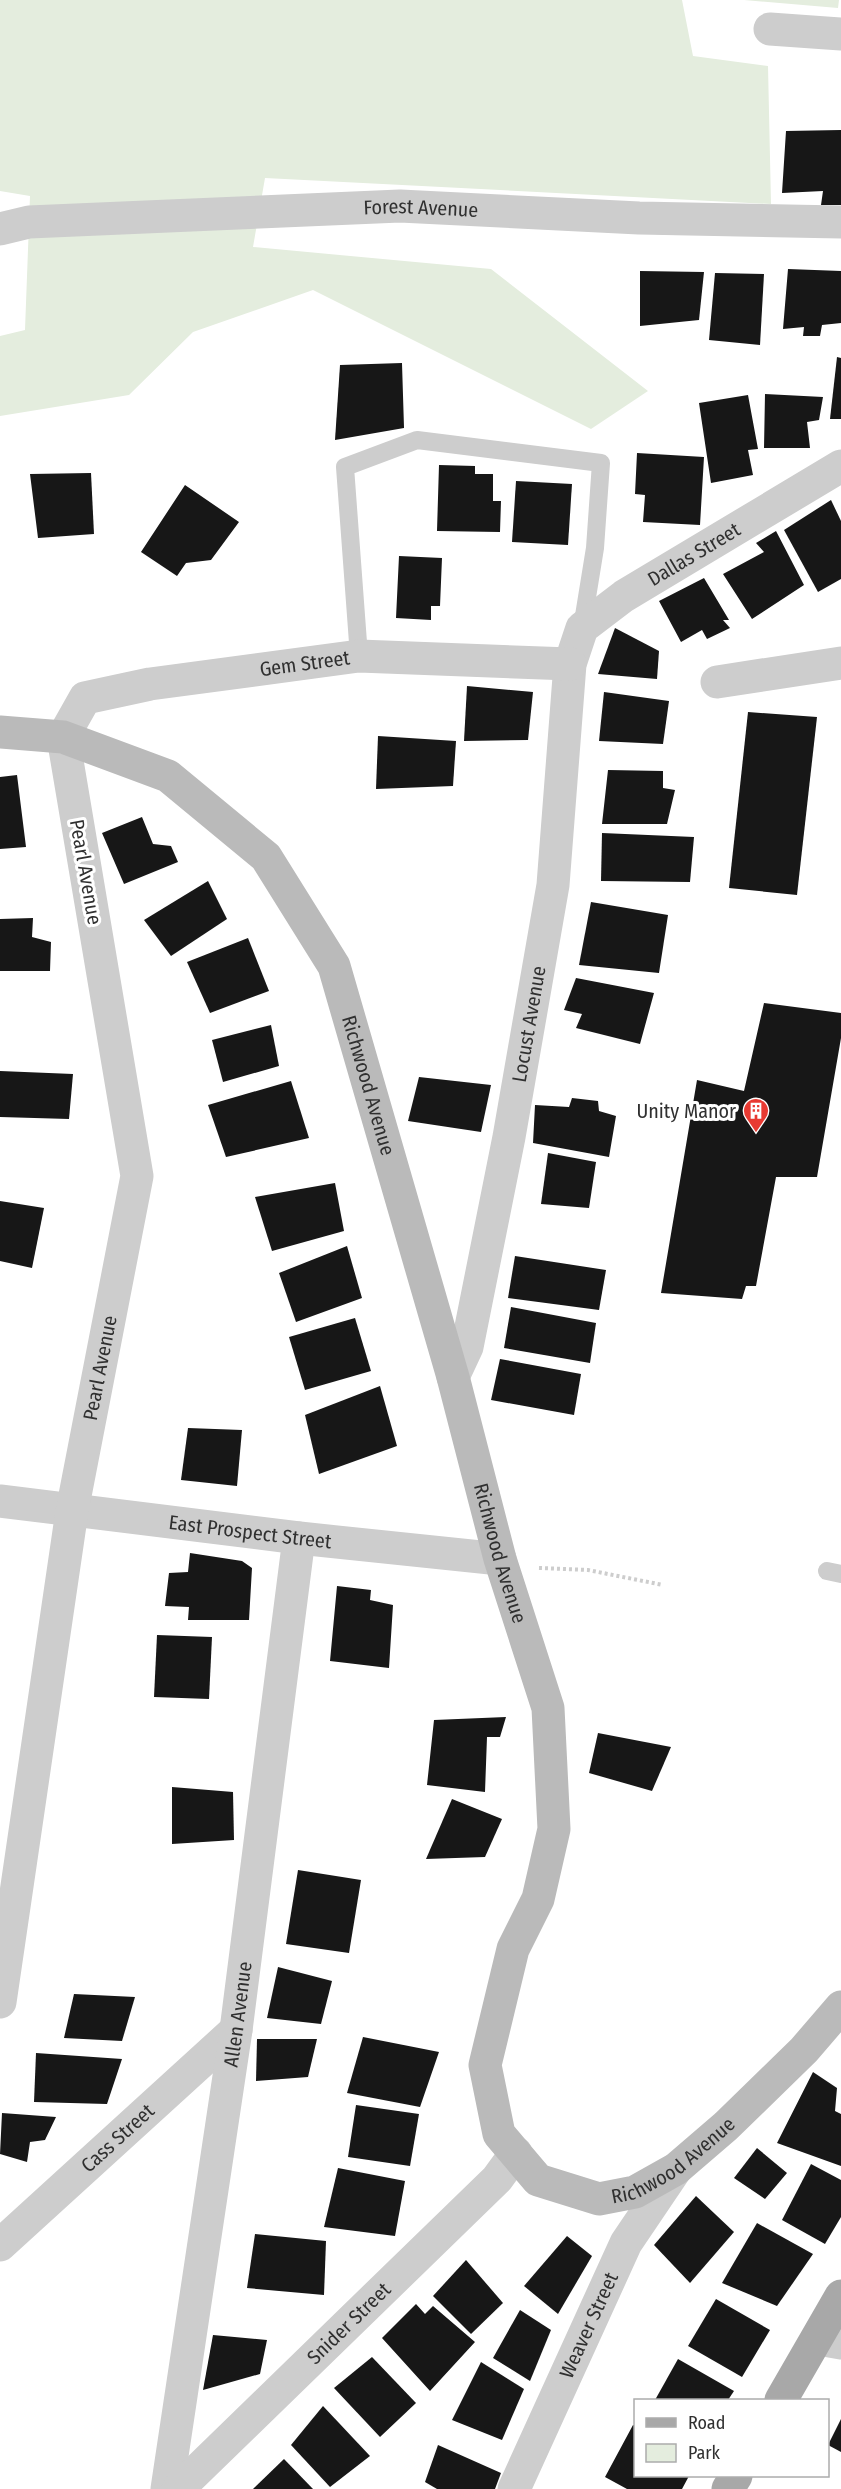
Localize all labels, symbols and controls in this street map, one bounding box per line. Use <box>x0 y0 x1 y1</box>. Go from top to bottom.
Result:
street label: Forest Avenue <box>363 194 479 222</box>
street label: Dallas Street <box>643 517 745 591</box>
street label: Gem Street <box>258 645 352 681</box>
street label: Pearl Avenue <box>65 818 107 926</box>
street label: Locust Avenue <box>507 964 551 1084</box>
street label: Richwood Avenue <box>337 1012 400 1158</box>
building icon: Unity Manor <box>741 1096 771 1134</box>
place label: Unity Manor <box>637 1099 736 1123</box>
street label: Pearl Avenue <box>78 1313 122 1422</box>
street label: Richwood Avenue <box>469 1480 532 1626</box>
street label: East Prospect Street <box>167 1510 333 1553</box>
street label: Allen Avenue <box>219 1960 257 2069</box>
street label: Cass Street <box>76 2098 159 2177</box>
street label: Richwood Avenue <box>609 2112 740 2208</box>
street label: Weaver Street <box>554 2268 623 2382</box>
street label: Snider Street <box>302 2277 396 2369</box>
legend <box>634 2399 829 2477</box>
text: Road <box>688 2412 725 2434</box>
text: Park <box>688 2442 721 2464</box>

